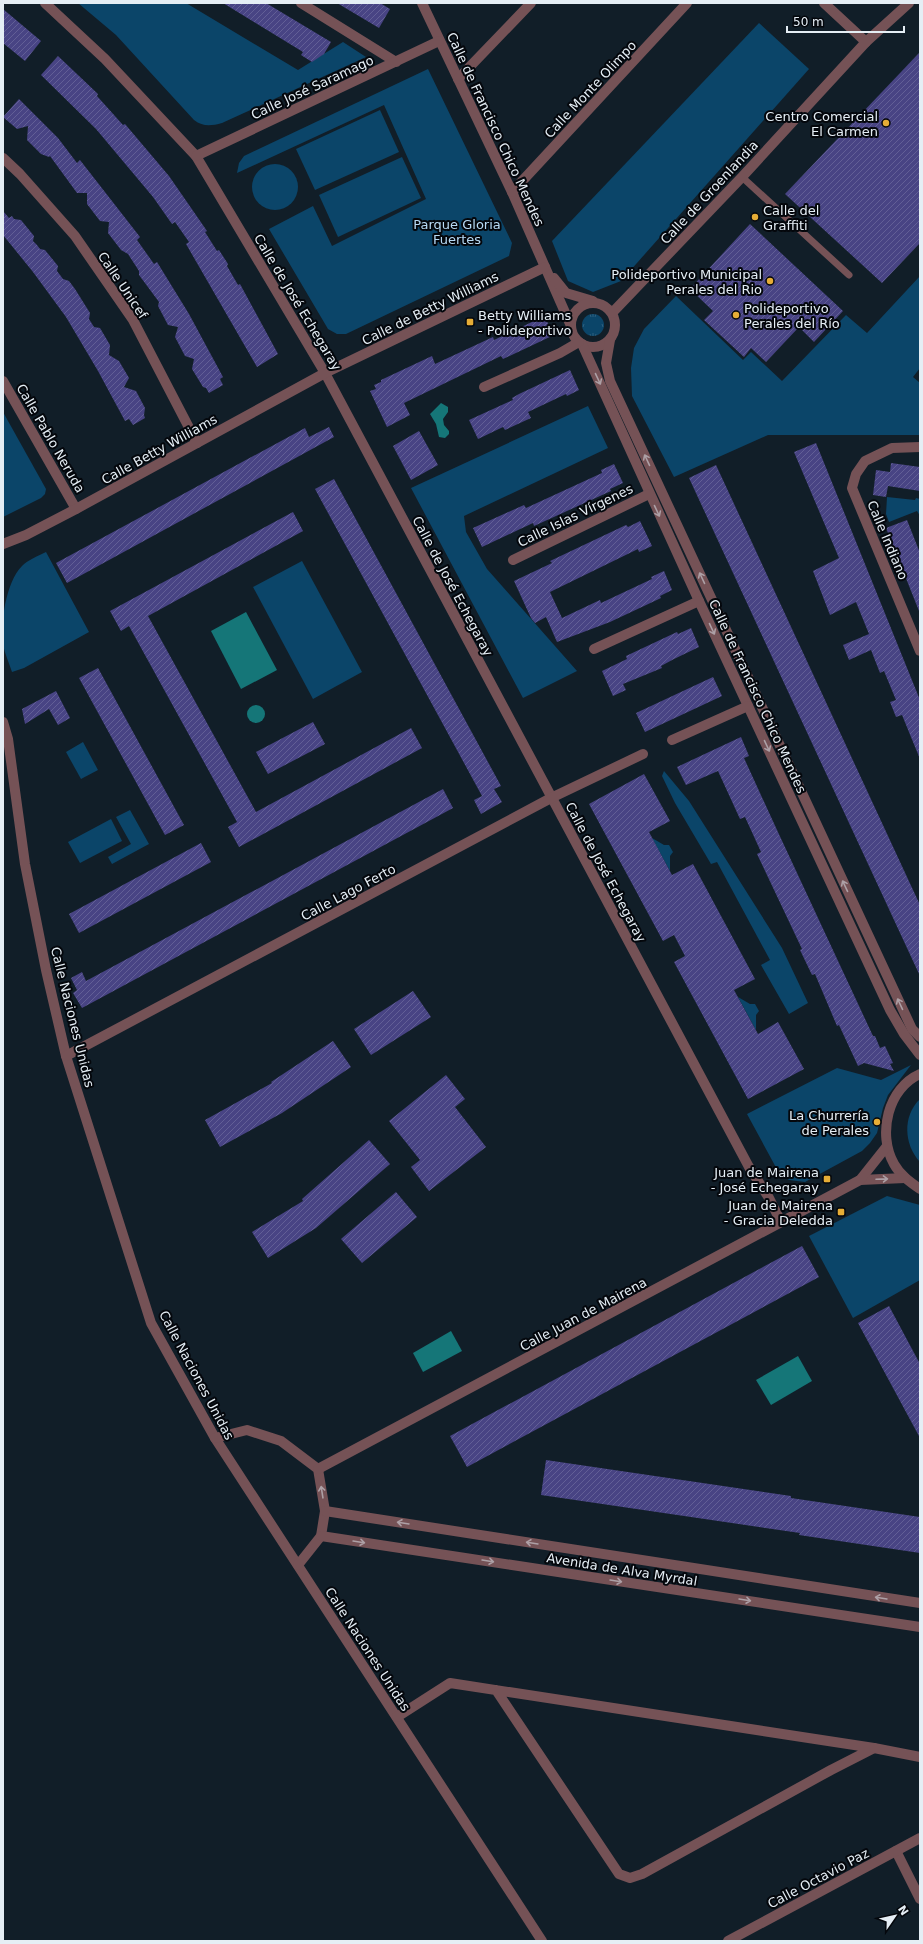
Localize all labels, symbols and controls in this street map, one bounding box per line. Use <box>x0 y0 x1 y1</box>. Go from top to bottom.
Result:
scale bar <box>787 8 904 34</box>
text: 50 m <box>793 15 824 29</box>
street label: Calle de Francisco Chico Mendes <box>444 30 547 229</box>
street label: Calle Monte Olimpo <box>541 38 639 141</box>
street label: Calle José Saramago <box>249 52 376 122</box>
place label: Centro Comercial El Carmen <box>765 109 878 139</box>
marker: Centro Comercial El Carmen <box>881 118 891 128</box>
street label: Calle de Groenlandia <box>658 138 761 247</box>
place label: Calle del Graffiti <box>763 203 819 233</box>
marker: Calle del Graffiti <box>750 212 760 222</box>
park label: Parque Gloria Fuertes <box>413 217 501 247</box>
street label: Calle de José Echegaray <box>251 231 344 373</box>
street label: Calle Unicef <box>95 249 151 322</box>
place label: Polideportivo Municipal Perales del Rio <box>611 267 762 297</box>
street label: Calle de Betty Williams <box>359 269 501 348</box>
marker: Polideportivo Municipal Perales del Rio <box>765 276 775 286</box>
place label: Polideportivo Perales del Río <box>744 301 840 331</box>
place label: Betty Williams - Polideportivo <box>478 308 572 338</box>
marker: Polideportivo Perales del Río <box>731 310 741 320</box>
marker: Betty Williams - Polideportivo <box>465 317 475 327</box>
one-way arrow <box>595 373 602 385</box>
street label: Calle Pablo Neruda <box>13 381 88 495</box>
street label: Calle Betty Williams <box>99 411 220 487</box>
one-way arrow <box>643 455 650 467</box>
street label: Calle Islas Vírgenes <box>515 481 635 550</box>
street label: Calle Indiano <box>864 498 911 582</box>
one-way arrow <box>654 504 661 516</box>
street label: Calle de José Echegaray <box>409 514 496 659</box>
one-way arrow <box>697 573 705 585</box>
street label: Calle de Francisco Chico Mendes <box>706 597 809 796</box>
one-way arrow <box>709 622 716 634</box>
one-way arrow <box>764 740 771 752</box>
street label: Calle de José Echegaray <box>562 800 649 945</box>
street label: Calle Lago Ferto <box>298 861 398 924</box>
one-way arrow <box>841 881 848 893</box>
street label: Calle Naciones Unidas <box>48 945 97 1089</box>
one-way arrow <box>896 998 903 1010</box>
place label: La Churrería de Perales <box>789 1108 869 1138</box>
marker: La Churrería de Perales <box>872 1117 882 1127</box>
place label: Juan de Mairena - José Echegaray <box>711 1165 819 1195</box>
marker: Juan de Mairena - José Echegaray <box>822 1174 832 1184</box>
one-way arrow <box>875 1175 888 1183</box>
place label: Juan de Mairena - Gracia Deledda <box>724 1198 833 1228</box>
marker: Juan de Mairena - Gracia Deledda <box>836 1207 846 1217</box>
street label: Calle Juan de Mairena <box>517 1275 649 1354</box>
street label: Calle Naciones Unidas <box>156 1308 237 1443</box>
one-way arrow <box>318 1486 326 1499</box>
one-way arrow <box>397 1519 410 1527</box>
one-way arrow <box>352 1538 365 1546</box>
one-way arrow <box>526 1539 539 1547</box>
street label: Avenida de Alva Myrdal <box>545 1550 698 1589</box>
one-way arrow <box>481 1557 494 1565</box>
one-way arrow <box>609 1577 622 1585</box>
street label: Calle Naciones Unidas <box>322 1585 413 1714</box>
one-way arrow <box>875 1593 888 1601</box>
one-way arrow <box>738 1596 751 1604</box>
street label: Calle Octavio Paz <box>765 1845 871 1911</box>
north arrow <box>875 1896 915 1936</box>
text: N <box>895 1903 911 1918</box>

